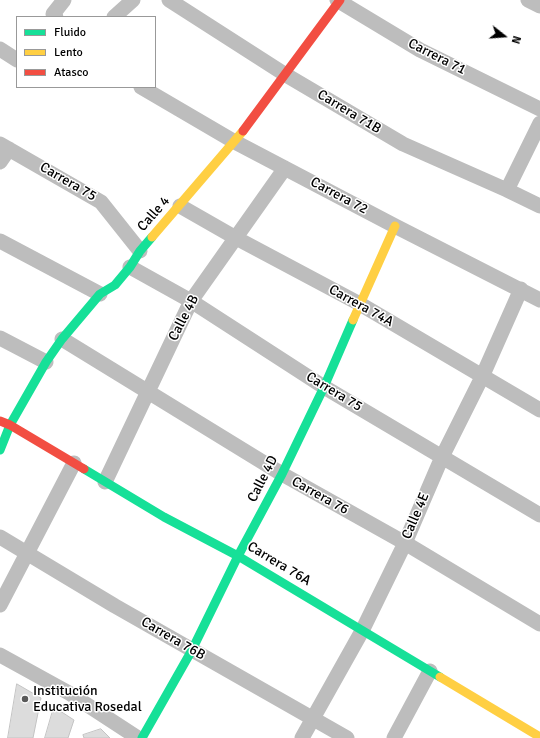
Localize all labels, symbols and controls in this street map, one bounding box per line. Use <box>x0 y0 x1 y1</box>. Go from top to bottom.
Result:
legend <box>16 16 156 88</box>
north arrow <box>484 16 524 56</box>
text: Fluido <box>54 25 86 40</box>
text: N <box>509 34 523 45</box>
street label: Carrera 71 <box>405 35 469 79</box>
text: Lento <box>54 45 83 60</box>
text: Atasco <box>54 65 89 80</box>
street label: Carrera 71B <box>314 86 384 138</box>
street label: Carrera 75 <box>37 159 99 205</box>
street label: Carrera 72 <box>307 174 371 218</box>
street label: Calle 4 <box>134 193 174 235</box>
street label: Carrera 74A <box>326 281 396 331</box>
street label: Calle 4B <box>165 292 203 344</box>
street label: Carrera 75 <box>303 369 365 415</box>
street label: Calle 4D <box>244 453 282 505</box>
street label: Carrera 76 <box>288 473 352 519</box>
street label: Calle 4E <box>399 490 433 542</box>
street label: Carrera 76A <box>244 538 314 590</box>
street label: Carrera 76B <box>138 614 208 664</box>
place label: Institución Educativa Rosedal <box>33 683 142 716</box>
marker: Institución Educativa Rosedal <box>20 694 30 704</box>

